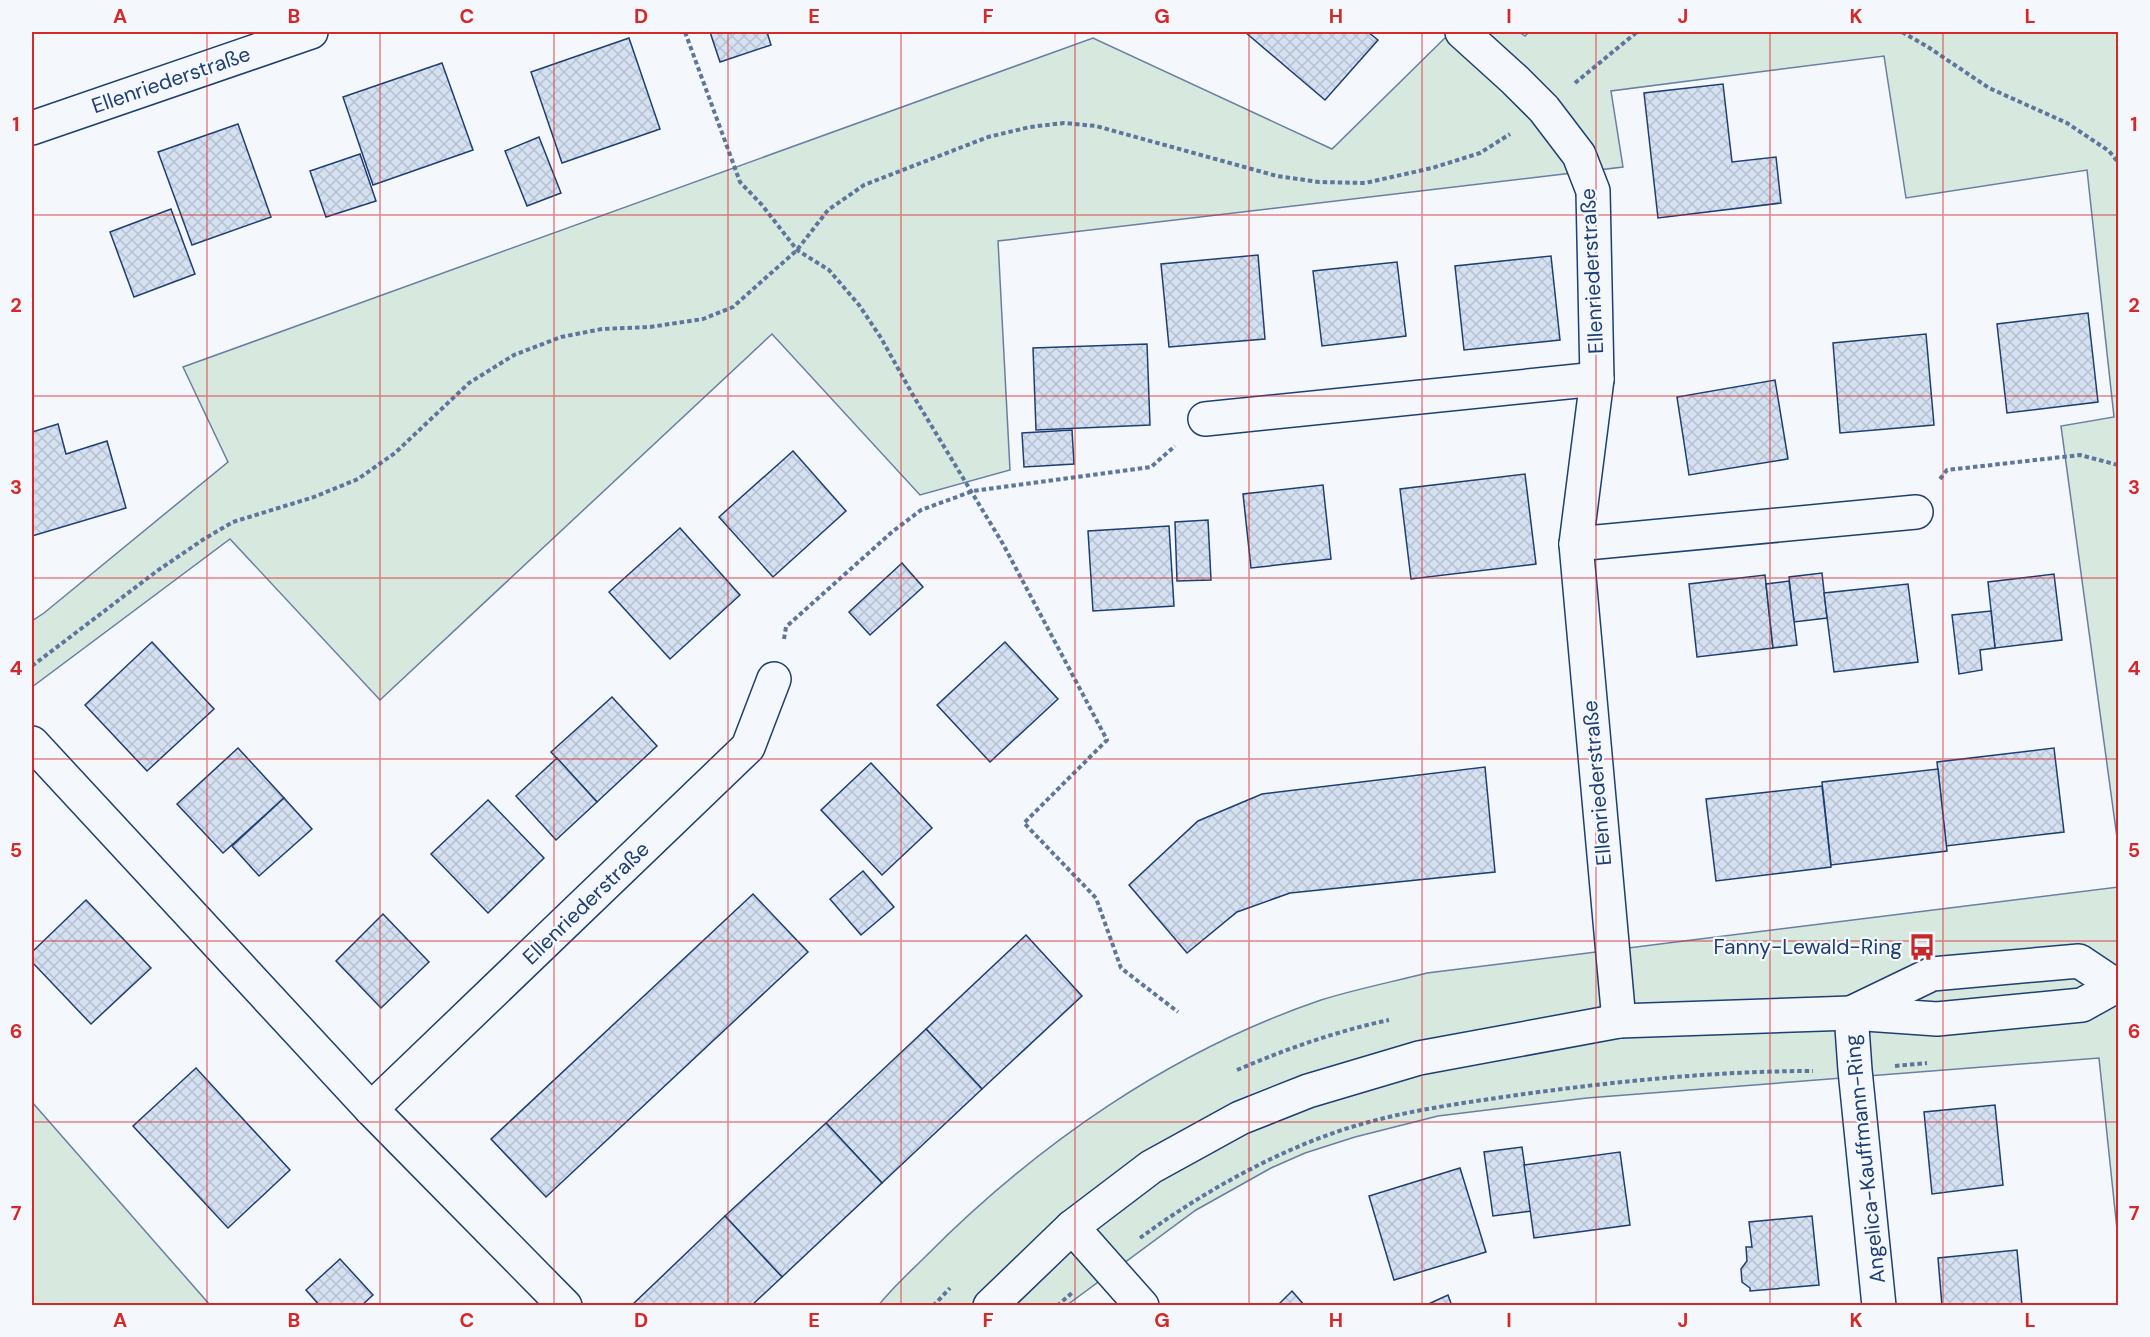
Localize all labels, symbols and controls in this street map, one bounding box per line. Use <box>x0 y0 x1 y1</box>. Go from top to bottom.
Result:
text: A <box>113 3 127 29</box>
text: B <box>288 3 300 29</box>
text: C <box>460 3 474 29</box>
text: D <box>634 3 648 29</box>
text: E <box>808 3 820 29</box>
text: F <box>982 3 994 29</box>
text: G <box>1154 3 1170 29</box>
text: H <box>1329 3 1343 29</box>
text: I <box>1506 3 1512 29</box>
text: J <box>1678 3 1688 29</box>
text: K <box>1849 3 1863 29</box>
text: L <box>2024 3 2036 29</box>
street label: Ellenriederstraße <box>88 40 254 120</box>
text: 1 <box>12 111 20 137</box>
text: 1 <box>2130 111 2138 137</box>
street label: Ellenriederstraße <box>1574 187 1610 355</box>
text: 2 <box>10 292 22 318</box>
text: 2 <box>2128 292 2140 318</box>
text: 3 <box>10 474 22 500</box>
text: 3 <box>2128 474 2140 500</box>
text: 4 <box>10 655 23 681</box>
text: 4 <box>2128 655 2141 681</box>
street label: Ellenriederstraße <box>1576 699 1618 867</box>
street label: Ellenriederstraße <box>517 835 655 971</box>
text: 5 <box>10 837 22 863</box>
text: 5 <box>2128 837 2140 863</box>
bus stop icon: Fanny-Lewald-Ring <box>1907 932 1937 962</box>
place label: Fanny-Lewald-Ring <box>1714 933 1902 961</box>
text: 6 <box>10 1018 22 1044</box>
text: 6 <box>2128 1018 2140 1044</box>
street label: Angelica-Kauffmann-Ring <box>1838 1033 1892 1285</box>
text: 7 <box>11 1200 22 1226</box>
text: 7 <box>2129 1200 2140 1226</box>
text: A <box>113 1307 127 1333</box>
text: B <box>288 1307 300 1333</box>
text: C <box>460 1307 474 1333</box>
text: D <box>634 1307 648 1333</box>
text: E <box>808 1307 820 1333</box>
text: F <box>982 1307 994 1333</box>
text: G <box>1154 1307 1170 1333</box>
text: H <box>1329 1307 1343 1333</box>
text: I <box>1506 1307 1512 1333</box>
text: J <box>1678 1307 1688 1333</box>
text: K <box>1849 1307 1863 1333</box>
text: L <box>2024 1307 2036 1333</box>

